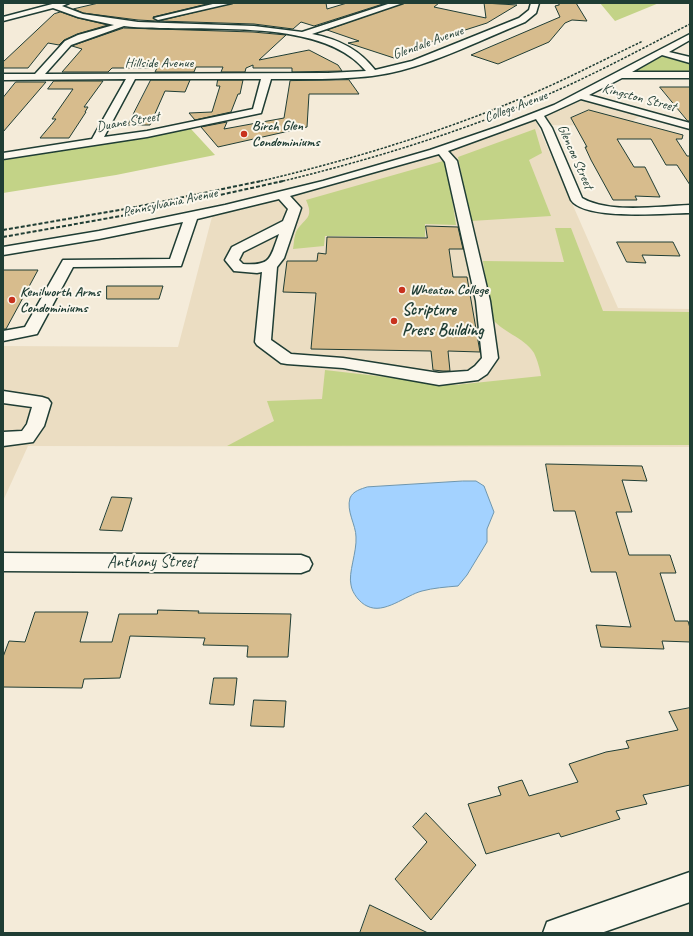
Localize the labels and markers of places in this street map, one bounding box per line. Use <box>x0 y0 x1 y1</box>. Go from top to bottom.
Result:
place label: Birch Glen Condominiums <box>252 118 319 150</box>
marker: Birch Glen Condominiums <box>239 129 249 139</box>
place label: Wheaton College <box>410 282 488 298</box>
place label: Kenilworth Arms Condominiums <box>20 284 100 316</box>
marker: Wheaton College <box>397 285 407 295</box>
marker: Kenilworth Arms Condominiums <box>7 295 17 305</box>
place label: Scripture Press Building <box>402 301 483 341</box>
marker: Scripture Press Building <box>389 316 399 326</box>

